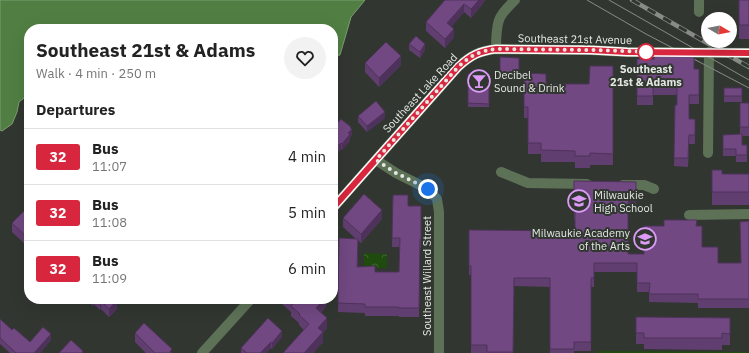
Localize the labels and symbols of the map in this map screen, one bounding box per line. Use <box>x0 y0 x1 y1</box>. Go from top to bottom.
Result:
north arrow <box>701 12 737 48</box>
street label: Southeast 21st Avenue <box>518 31 632 47</box>
marker: Southeast 21st & Adams <box>637 43 655 61</box>
street label: Southeast Lake Road <box>380 50 460 136</box>
place label: Southeast 21st & Adams <box>610 62 682 89</box>
bar icon: Decibel Sound & Drink <box>466 68 492 94</box>
place label: Decibel Sound & Drink <box>494 68 565 95</box>
your location <box>418 179 438 199</box>
school or university icon: Milwaukie High School <box>566 188 592 214</box>
place label: Milwaukie High School <box>594 188 653 215</box>
street label: Southeast Willard Street <box>420 216 434 336</box>
place label: Milwaukie Academy of the Arts <box>532 226 631 253</box>
school or university icon: Milwaukie Academy of the Arts <box>632 226 658 252</box>

